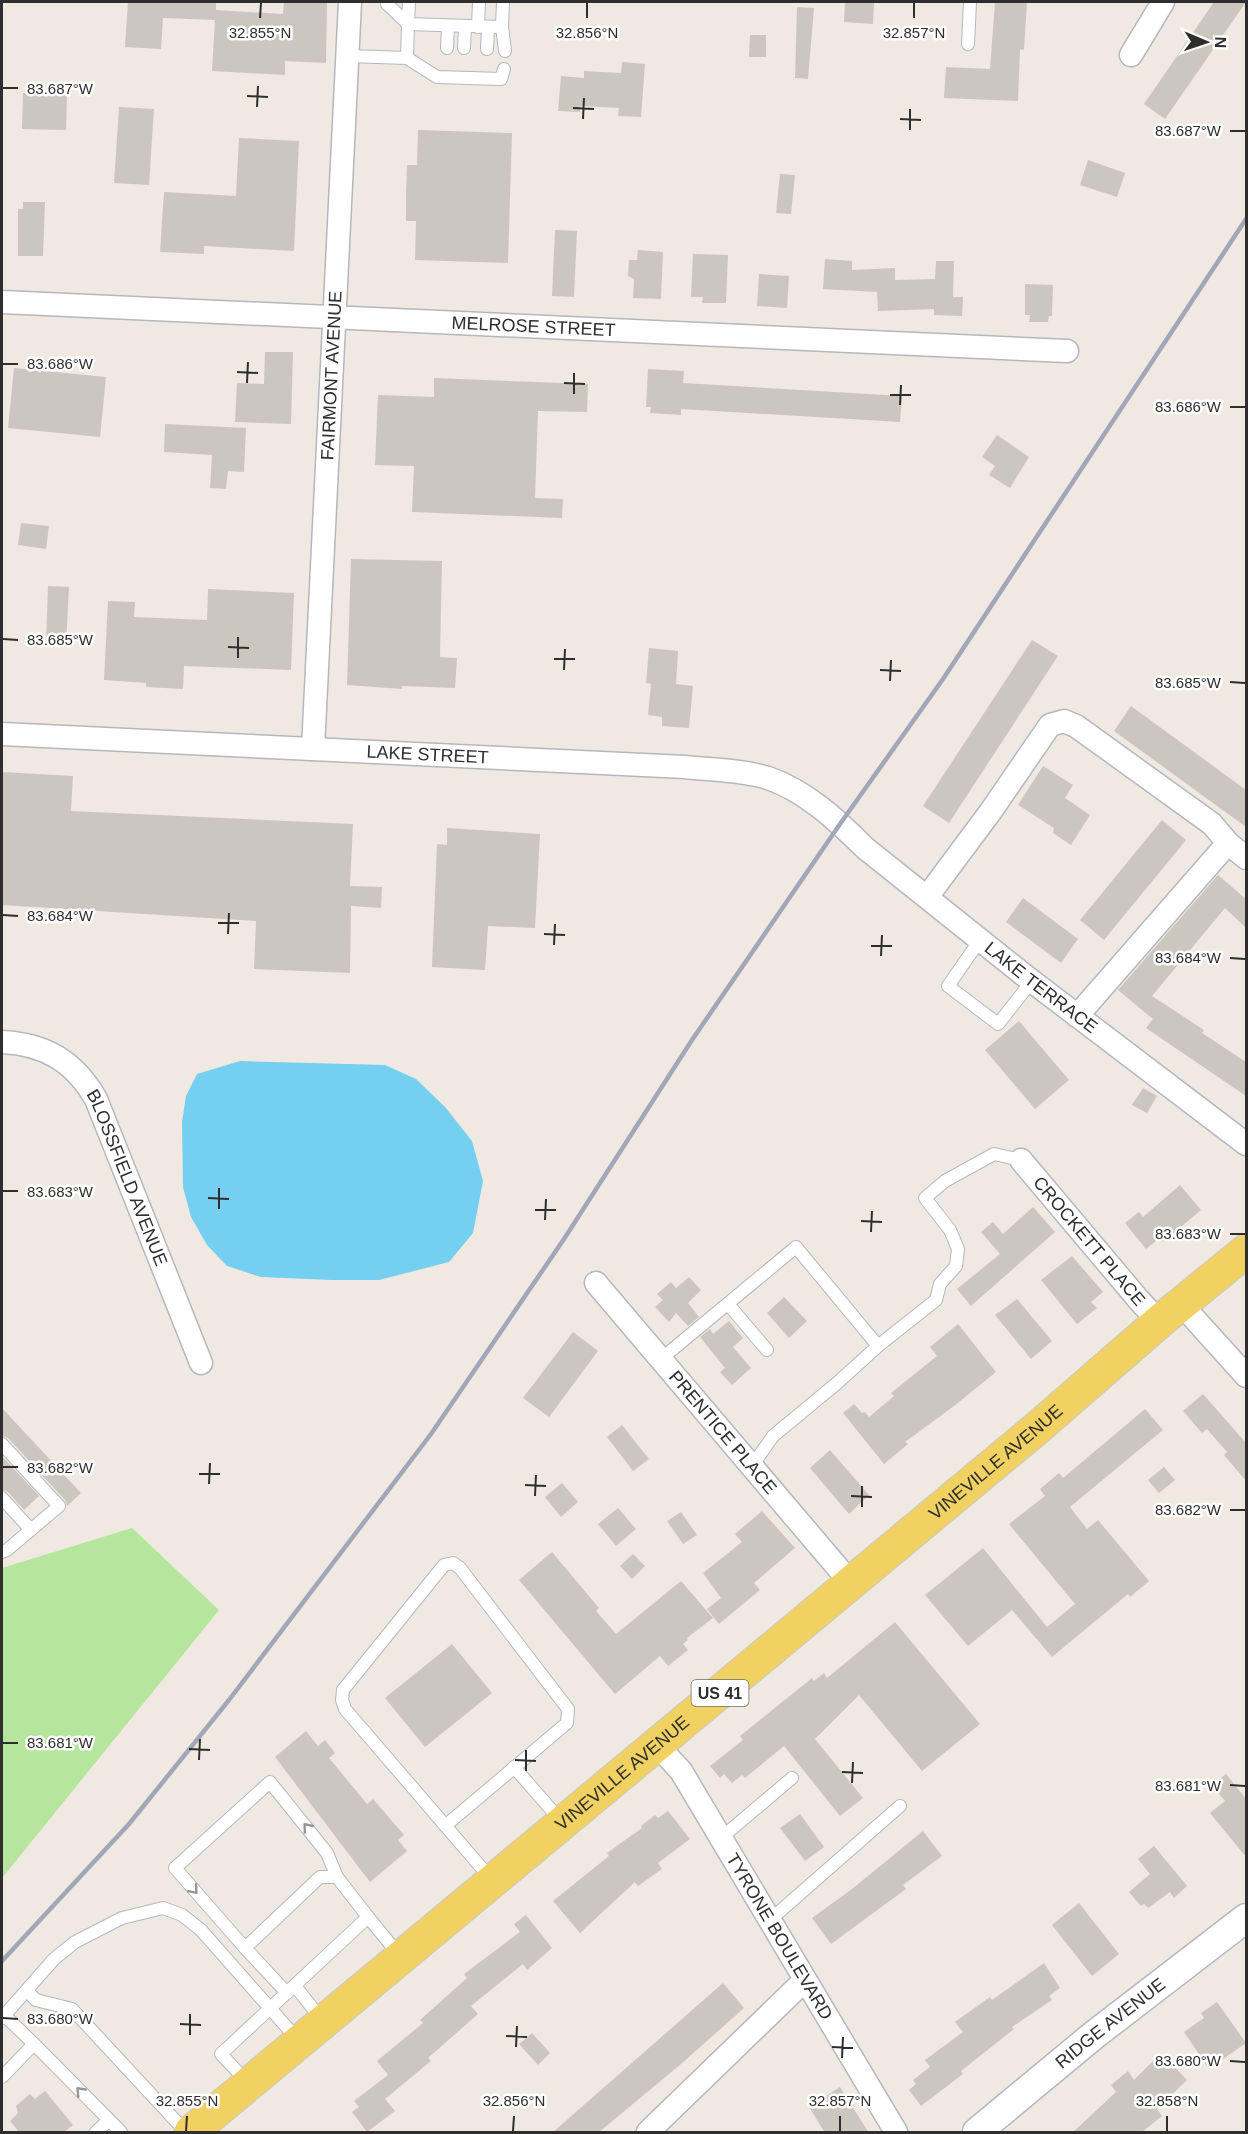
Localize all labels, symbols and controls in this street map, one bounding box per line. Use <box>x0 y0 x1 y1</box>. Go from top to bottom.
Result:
north arrow <box>1176 12 1236 72</box>
text: 32.855°N <box>229 24 291 41</box>
text: 32.856°N <box>556 24 618 41</box>
text: 32.857°N <box>883 24 945 41</box>
text: N <box>1212 36 1229 49</box>
text: 83.687°W <box>27 80 94 97</box>
text: 83.687°W <box>1155 122 1222 139</box>
street label: FAIRMONT AVENUE <box>317 290 346 461</box>
street label: MELROSE STREET <box>451 313 616 340</box>
text: 83.686°W <box>27 355 94 372</box>
text: 83.686°W <box>1155 398 1222 415</box>
text: 83.685°W <box>27 631 94 648</box>
text: 83.685°W <box>1155 674 1222 691</box>
street label: LAKE STREET <box>366 742 489 767</box>
text: 83.684°W <box>27 907 94 924</box>
street label: LAKE TERRACE <box>981 938 1101 1037</box>
text: 83.684°W <box>1155 949 1222 966</box>
street label: BLOSSFIELD AVENUE <box>83 1086 171 1269</box>
street label: CROCKETT PLACE <box>1029 1172 1149 1310</box>
text: 83.683°W <box>27 1183 94 1200</box>
text: 83.683°W <box>1155 1225 1222 1242</box>
street label: PRENTICE PLACE <box>665 1367 781 1498</box>
street label: VINEVILLE AVENUE <box>925 1401 1067 1524</box>
text: 83.682°W <box>27 1459 94 1476</box>
text: 83.682°W <box>1155 1501 1222 1518</box>
road number: US 41 <box>692 1680 748 1706</box>
street label: VINEVILLE AVENUE <box>551 1712 693 1835</box>
text: 83.681°W <box>27 1734 94 1751</box>
text: 83.681°W <box>1155 1777 1222 1794</box>
one-way arrow <box>303 1823 314 1834</box>
street label: TYRONE BOULEVARD <box>722 1850 837 2023</box>
one-way arrow <box>187 1883 198 1894</box>
street label: RIDGE AVENUE <box>1052 1974 1169 2073</box>
text: 83.680°W <box>27 2010 94 2027</box>
text: 83.680°W <box>1155 2052 1222 2069</box>
one-way arrow <box>76 2087 87 2098</box>
text: 32.855°N <box>156 2092 218 2109</box>
text: 32.856°N <box>483 2092 545 2109</box>
text: 32.857°N <box>809 2092 871 2109</box>
text: 32.858°N <box>1136 2092 1198 2109</box>

